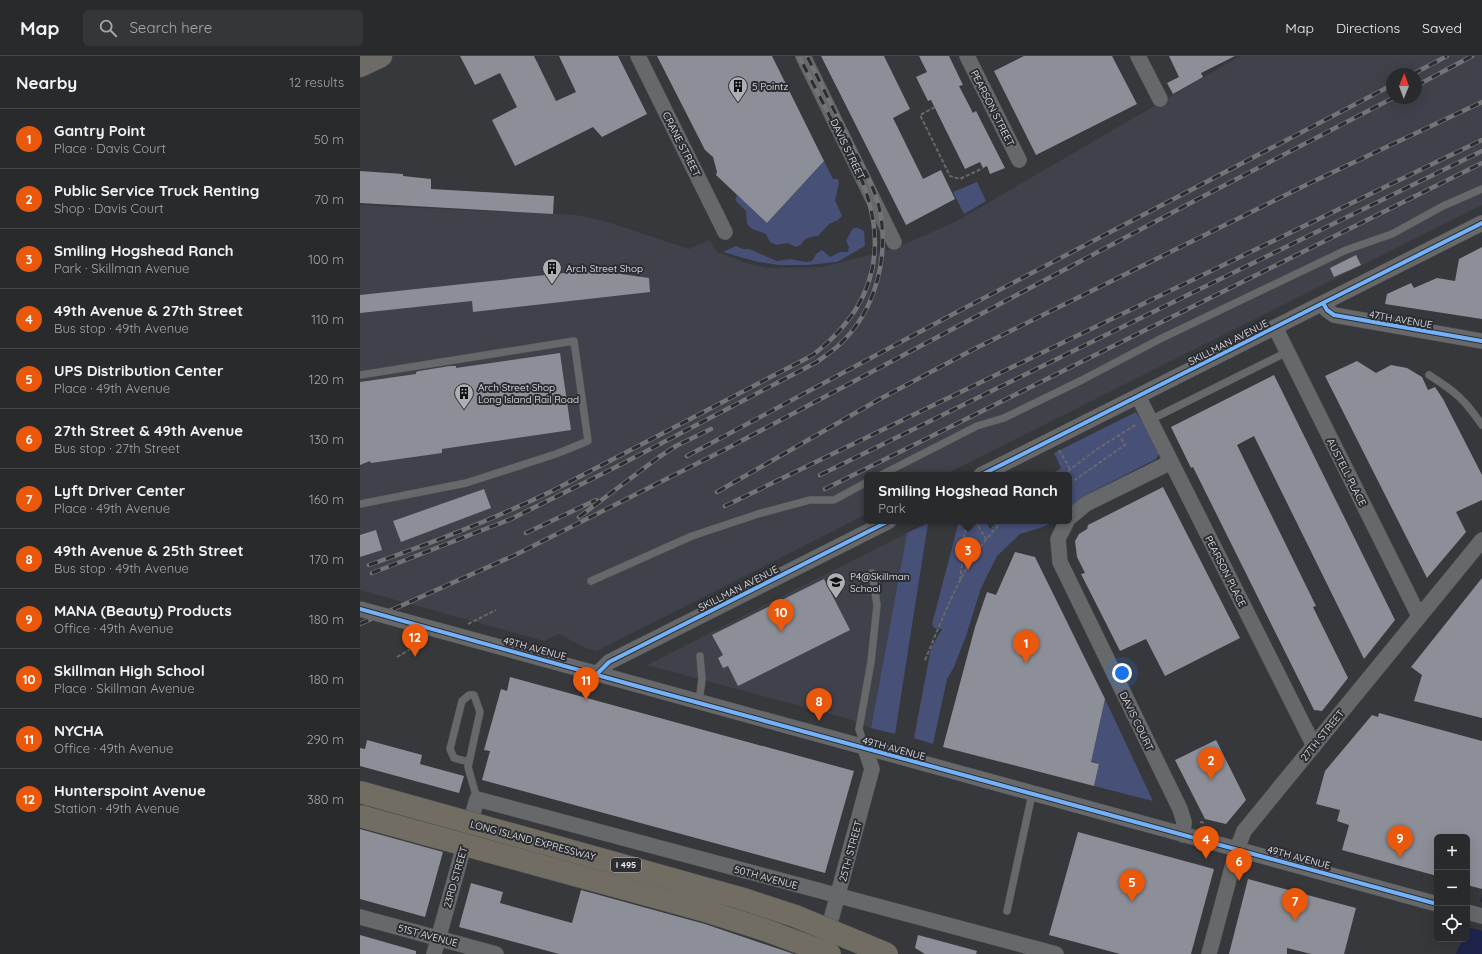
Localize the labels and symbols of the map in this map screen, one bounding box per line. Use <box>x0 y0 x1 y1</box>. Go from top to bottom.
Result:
street label: PEARSON STREET <box>968 68 1017 149</box>
north arrow <box>1386 68 1422 104</box>
building icon: 5 Pointz <box>727 75 749 103</box>
place label: 5 Pointz <box>752 80 788 93</box>
street label: CRANE STREET <box>660 110 703 179</box>
street label: DAVIS STREET <box>827 117 868 182</box>
building icon: Arch Street Shop <box>541 257 563 285</box>
place label: Arch Street Shop <box>566 262 643 275</box>
street label: 47TH AVENUE <box>1368 308 1434 332</box>
street label: SKILLMAN AVENUE <box>1186 316 1271 368</box>
place label: Arch Street Shop Long Island Rail Road <box>478 381 579 406</box>
building icon: Arch Street Shop Long Island Rail Road <box>453 382 475 410</box>
street label: AUSTELL PLACE <box>1324 436 1369 508</box>
street label: PEARSON PLACE <box>1202 534 1249 609</box>
pin: 3 <box>955 537 981 570</box>
street label: SKILLMAN AVENUE <box>696 562 781 614</box>
place label: P4@Skillman School <box>850 570 910 595</box>
school or university icon: P4@Skillman School <box>825 571 847 599</box>
pin: 10 <box>768 599 794 632</box>
pin: 12 <box>402 624 428 657</box>
pin: 1 <box>1013 630 1039 663</box>
street label: 49TH AVENUE <box>502 634 568 663</box>
your location <box>1112 663 1132 683</box>
pin: 11 <box>573 667 599 700</box>
pin: 8 <box>806 688 832 721</box>
street label: DAVIS COURT <box>1117 690 1156 753</box>
street label: 27TH STREET <box>1298 707 1347 764</box>
street label: 49TH AVENUE <box>861 734 927 763</box>
pin: 2 <box>1198 747 1224 780</box>
street label: LONG ISLAND EXPRESSWAY <box>469 817 597 864</box>
street label: 25TH STREET <box>836 819 865 883</box>
pin: 9 <box>1387 825 1413 858</box>
pin: 4 <box>1193 826 1219 859</box>
street label: 49TH AVENUE <box>1266 843 1332 872</box>
street label: 23RD STREET <box>441 845 470 909</box>
pin: 6 <box>1226 848 1252 881</box>
road number: I 495 <box>611 858 641 872</box>
street label: 50TH AVENUE <box>733 863 799 892</box>
pin: 5 <box>1119 869 1145 902</box>
pin: 7 <box>1282 888 1308 921</box>
street label: 51ST AVENUE <box>396 921 460 950</box>

